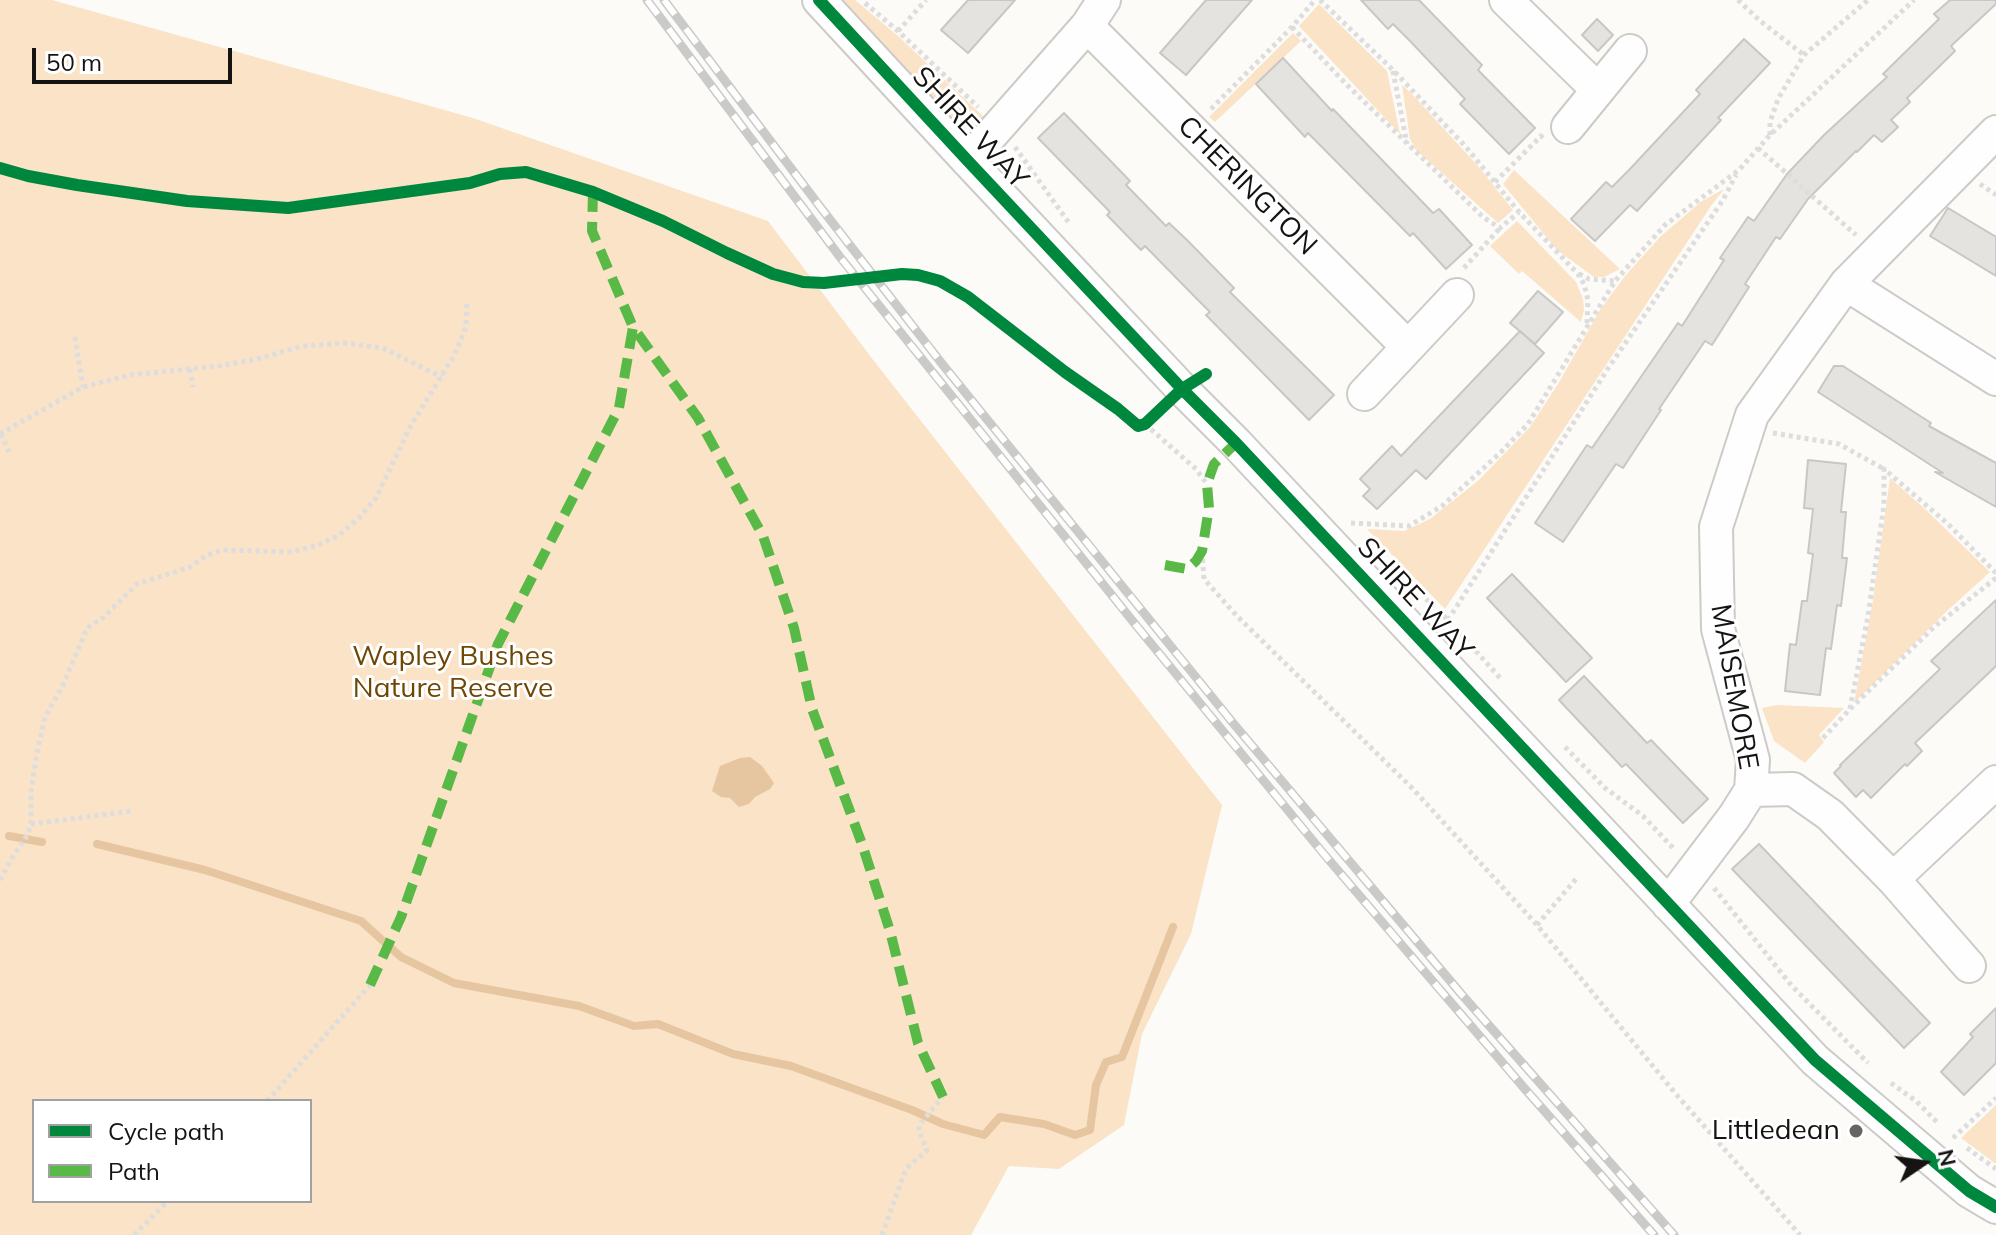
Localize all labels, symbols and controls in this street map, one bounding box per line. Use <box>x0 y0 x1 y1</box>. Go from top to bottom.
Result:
scale bar <box>36 32 236 82</box>
text: 50 m <box>46 47 102 77</box>
street label: SHIRE WAY <box>905 60 1035 196</box>
street label: CHERINGTON <box>1170 109 1324 263</box>
street label: SHIRE WAY <box>1350 531 1480 667</box>
street label: MAISEMORE <box>1703 602 1765 772</box>
park label: Wapley Bushes Nature Reserve <box>352 640 554 706</box>
legend <box>32 1099 312 1203</box>
place label: Littledean <box>1712 1114 1840 1148</box>
text: Cycle path <box>108 1116 225 1146</box>
marker: Littledean <box>1847 1122 1865 1140</box>
north arrow <box>1884 1123 1964 1203</box>
text: N <box>1932 1146 1963 1169</box>
text: Path <box>108 1156 160 1186</box>

